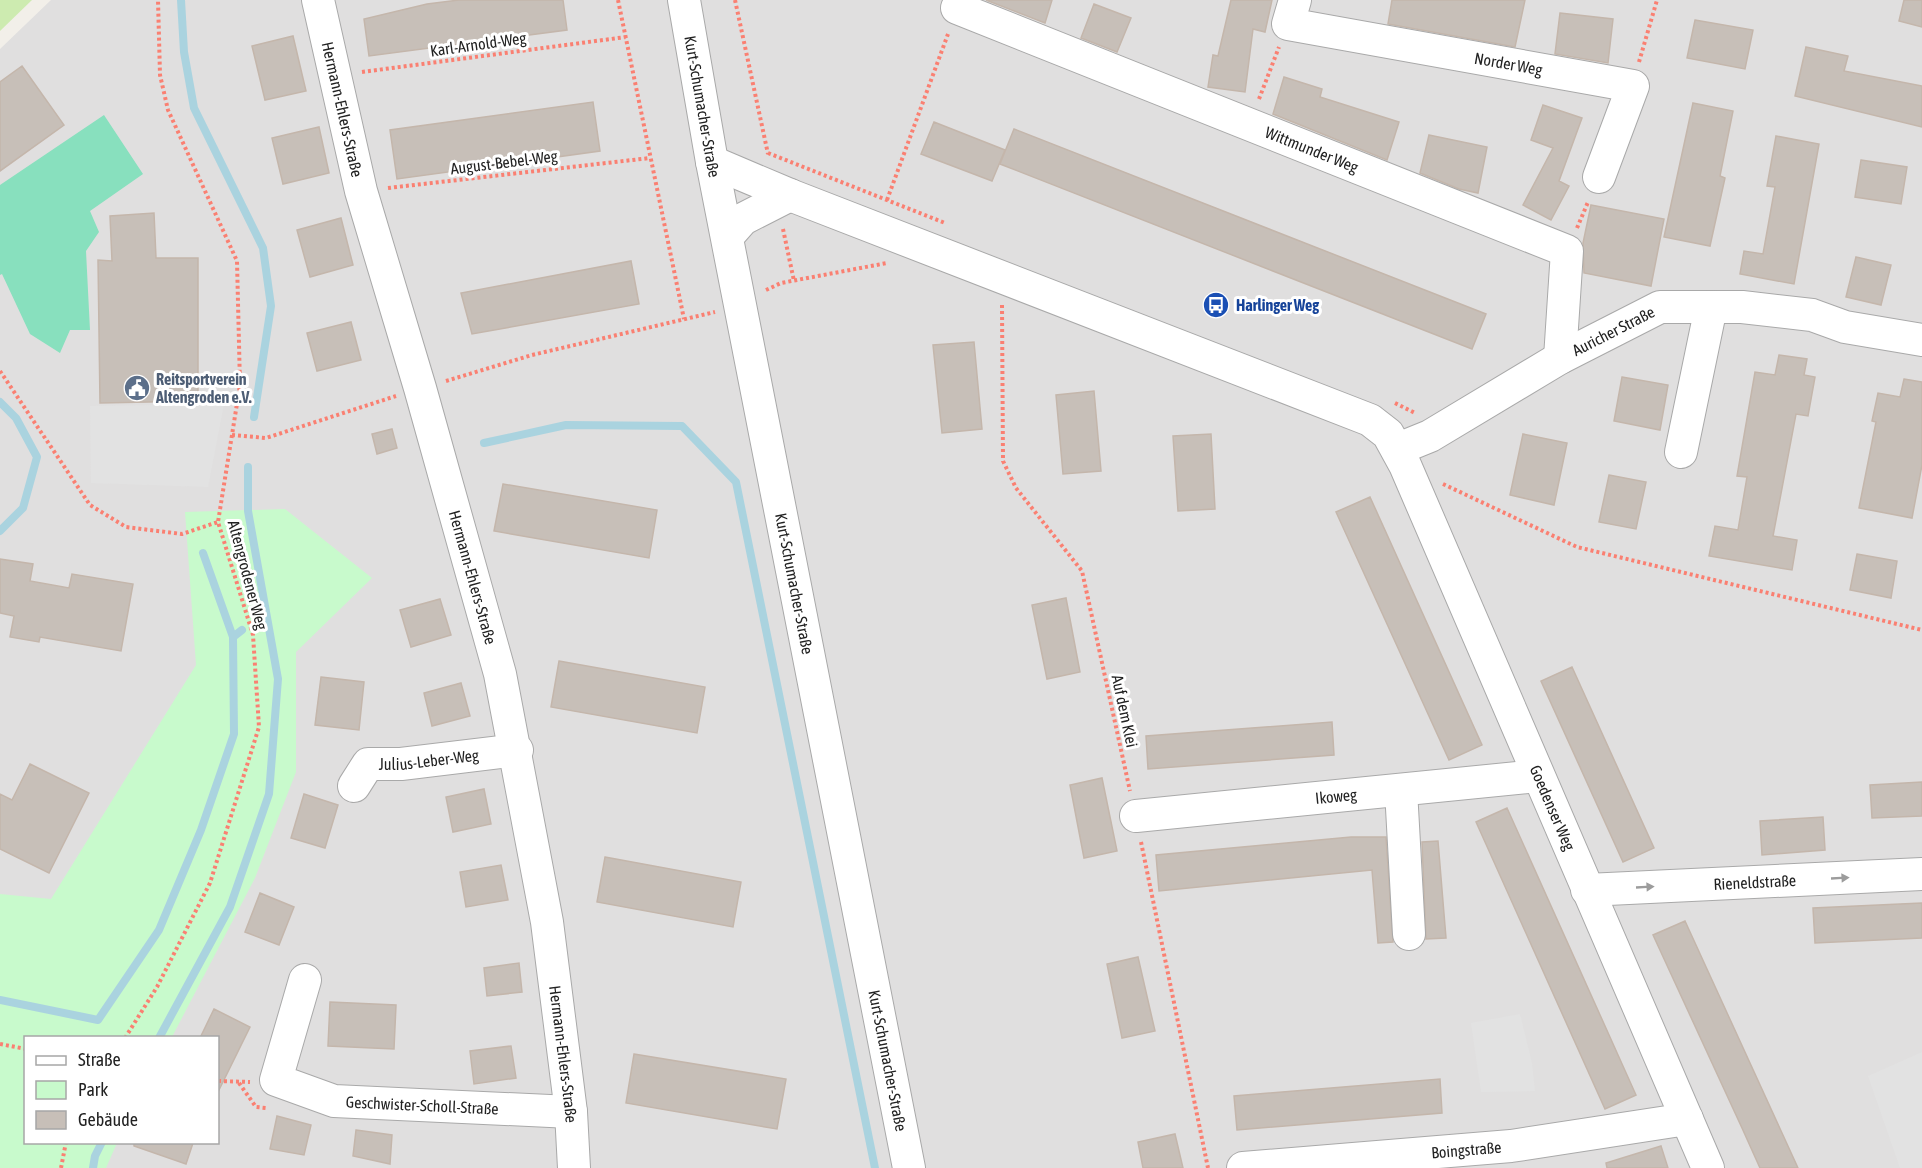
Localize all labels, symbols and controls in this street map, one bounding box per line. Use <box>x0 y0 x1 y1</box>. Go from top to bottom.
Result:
street label: Karl-Arnold-Weg <box>429 28 527 61</box>
street label: Kurt-Schumacher-Straße <box>681 34 724 179</box>
street label: Hermann-Ehlers-Straße <box>319 40 367 179</box>
street label: Norder Weg <box>1473 49 1544 80</box>
street label: Wittmunder Weg <box>1263 123 1361 177</box>
street label: August-Bebel-Weg <box>449 146 559 178</box>
bus stop icon: Harlinger Weg <box>1201 290 1231 320</box>
place label: Harlinger Weg <box>1236 296 1319 314</box>
street label: Auricher Straße <box>1569 302 1657 359</box>
place label: Reitsportverein Altengroden e.V. <box>155 370 252 406</box>
public building icon: Reitsportverein Altengroden e.V. <box>122 373 152 403</box>
street label: Hermann-Ehlers-Straße <box>446 508 500 646</box>
street label: Kurt-Schumacher-Straße <box>772 511 817 656</box>
street label: Altengrodener Weg <box>224 518 271 632</box>
street label: Auf dem Klei <box>1109 673 1141 749</box>
street label: Julius-Leber-Weg <box>379 746 480 773</box>
street label: Goedenser Weg <box>1526 762 1579 853</box>
street label: Ikoweg <box>1314 785 1358 807</box>
street label: Rieneldstraße <box>1713 871 1796 893</box>
one-way arrow <box>1831 873 1850 882</box>
one-way arrow <box>1636 883 1655 892</box>
street label: Hermann-Ehlers-Straße <box>546 984 581 1123</box>
street label: Kurt-Schumacher-Straße <box>865 988 911 1133</box>
legend <box>24 1036 219 1144</box>
text: Straße <box>78 1049 121 1070</box>
text: Park <box>78 1079 108 1100</box>
street label: Geschwister-Scholl-Straße <box>345 1093 499 1118</box>
text: Gebäude <box>78 1109 138 1130</box>
street label: Boingstraße <box>1430 1138 1502 1162</box>

